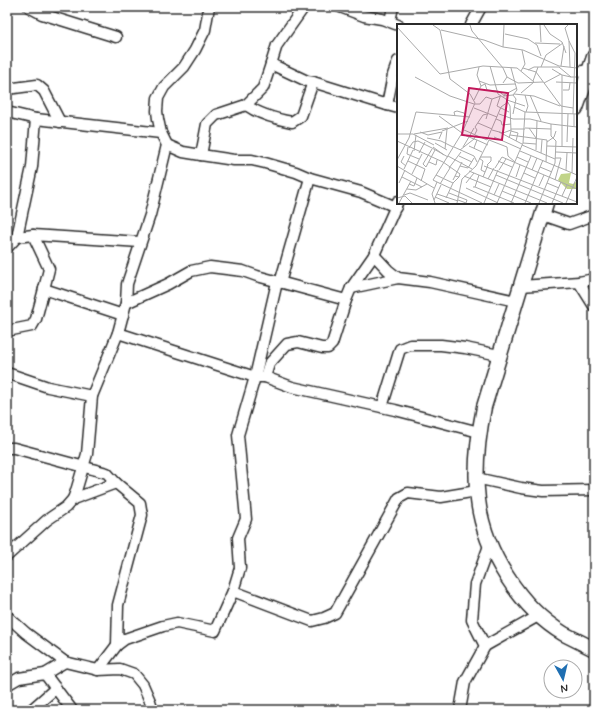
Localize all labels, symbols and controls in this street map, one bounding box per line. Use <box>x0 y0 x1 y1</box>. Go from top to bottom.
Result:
inset map <box>397 24 577 204</box>
north arrow <box>543 659 583 699</box>
text: N <box>560 680 569 695</box>

